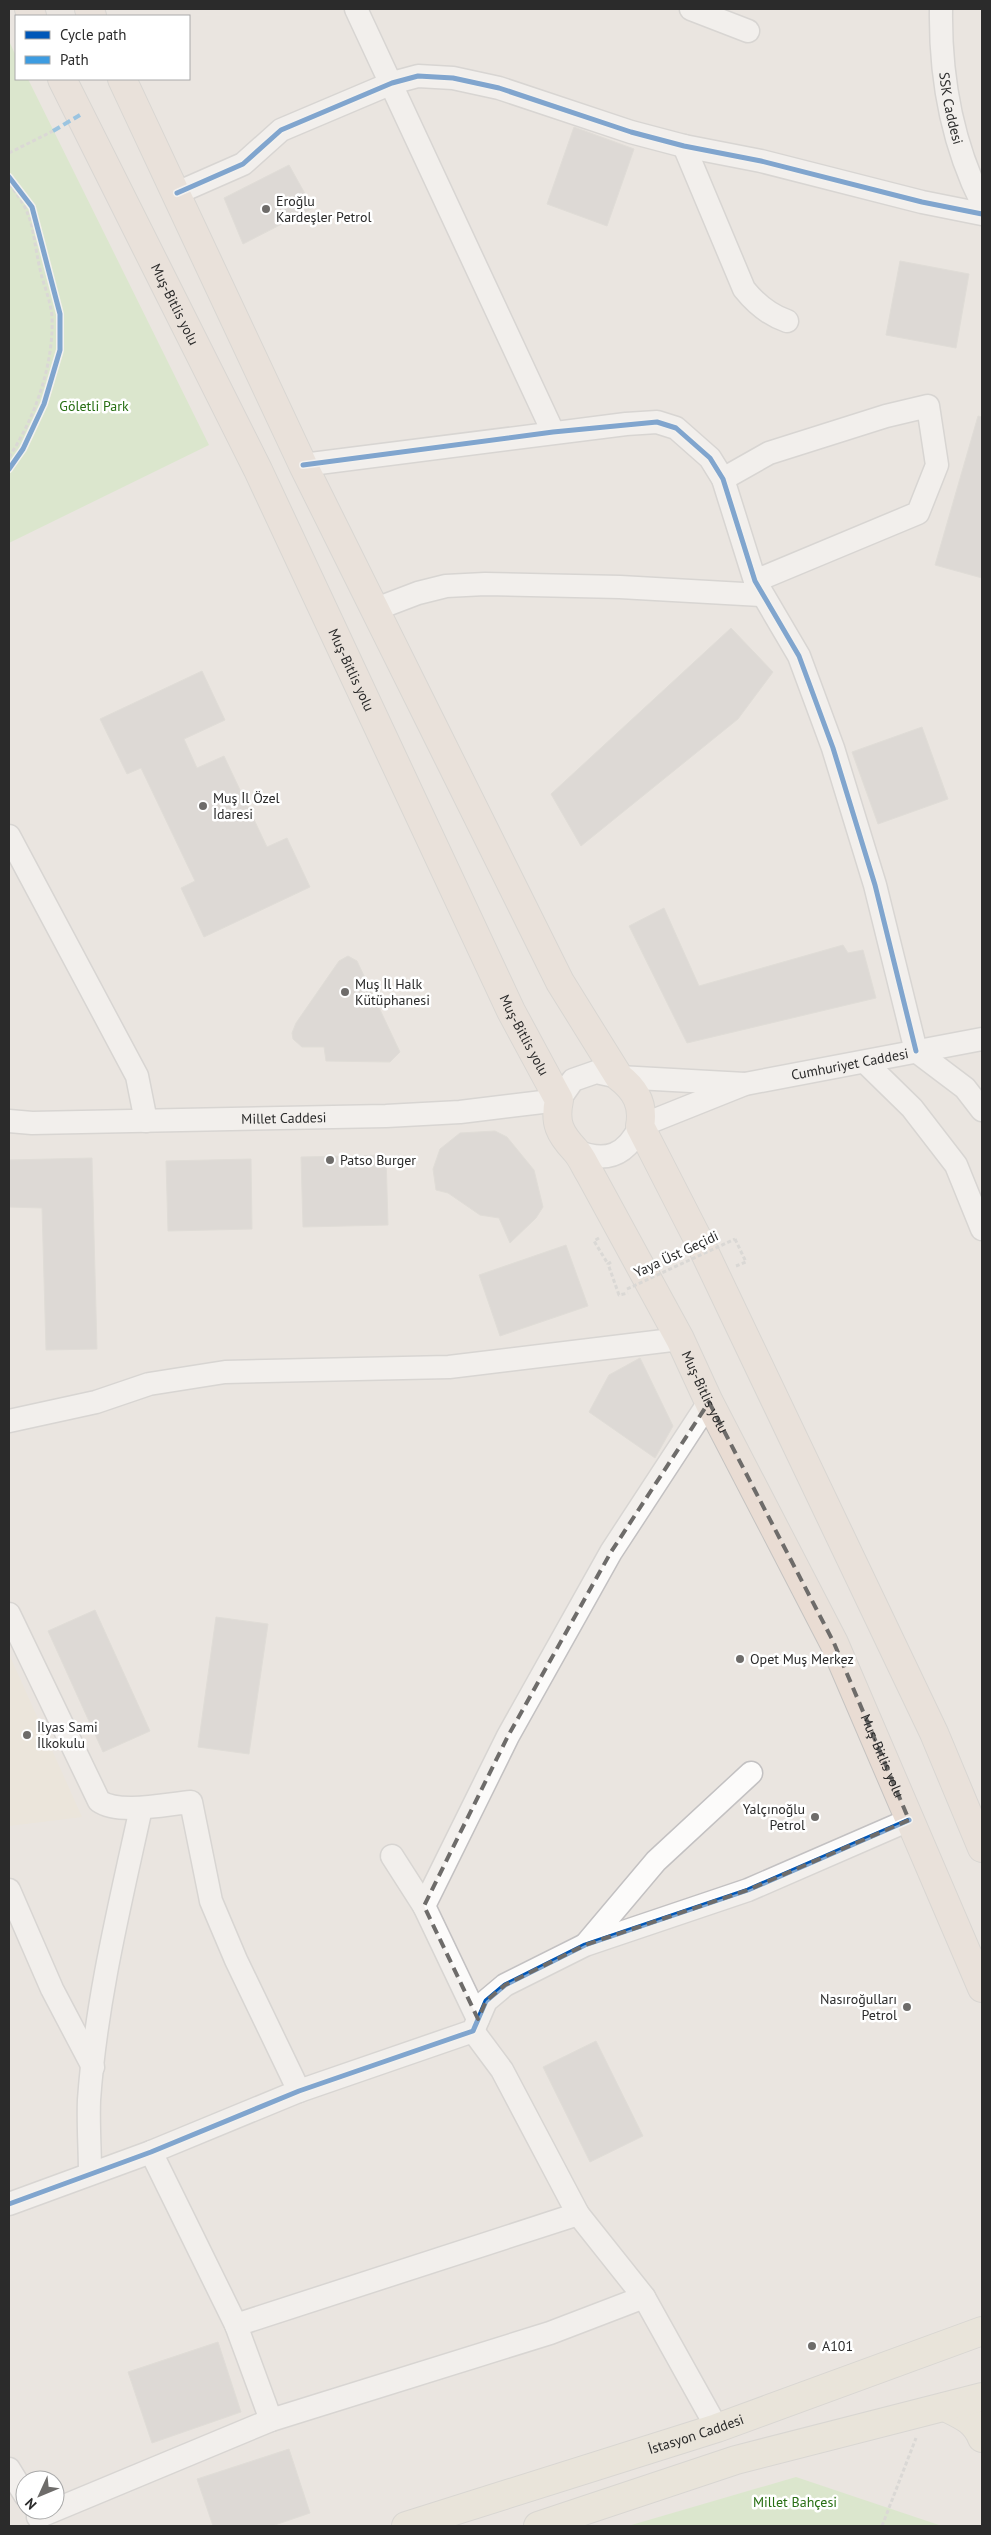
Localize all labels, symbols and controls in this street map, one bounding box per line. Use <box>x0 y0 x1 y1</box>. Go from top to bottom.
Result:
legend <box>15 15 190 80</box>
text: Cycle path <box>60 25 126 44</box>
text: Path <box>60 50 89 69</box>
street label: SSK Caddesi <box>935 71 967 147</box>
place label: Eroğlu Kardeşler Petrol <box>276 192 372 226</box>
marker: Eroğlu Kardeşler Petrol <box>260 203 272 215</box>
street label: Muş-Bitlis yolu <box>147 260 203 348</box>
park label: Göletli Park <box>59 397 129 415</box>
street label: Muş-Bitlis yolu <box>324 626 378 714</box>
place label: Muş İl Özel İdaresi <box>213 789 280 823</box>
marker: Muş İl Özel İdaresi <box>197 800 209 812</box>
place label: Muş İl Halk Kütüphanesi <box>355 975 430 1009</box>
marker: Muş İl Halk Kütüphanesi <box>339 986 351 998</box>
street label: Muş-Bitlis yolu <box>496 992 553 1079</box>
street label: Cumhuriyet Caddesi <box>790 1044 910 1084</box>
street label: Millet Caddesi <box>241 1108 327 1128</box>
place label: Patso Burger <box>340 1151 416 1169</box>
marker: Patso Burger <box>324 1154 336 1166</box>
street label: Yaya Üst Geçidi <box>631 1227 721 1281</box>
street label: Muş-Bitlis yolu <box>678 1348 733 1436</box>
place label: Opet Muş Merkez <box>750 1650 854 1668</box>
marker: Opet Muş Merkez <box>734 1653 746 1665</box>
street label: Muş-Bitlis yolu <box>857 1711 908 1800</box>
place label: İlyas Sami İlkokulu <box>37 1718 98 1752</box>
marker: İlyas Sami İlkokulu <box>21 1729 33 1741</box>
place label: Yalçınoğlu Petrol <box>743 1800 805 1834</box>
marker: Yalçınoğlu Petrol <box>809 1811 821 1823</box>
place label: Nasıroğulları Petrol <box>820 1990 897 2024</box>
marker: Nasıroğulları Petrol <box>901 2001 913 2013</box>
place label: A101 <box>822 2337 853 2355</box>
marker: A101 <box>806 2340 818 2352</box>
street label: İstasyon Caddesi <box>646 2410 746 2458</box>
north arrow <box>15 2470 65 2520</box>
park label: Millet Bahçesi <box>753 2493 837 2511</box>
text: N <box>21 2494 40 2514</box>

